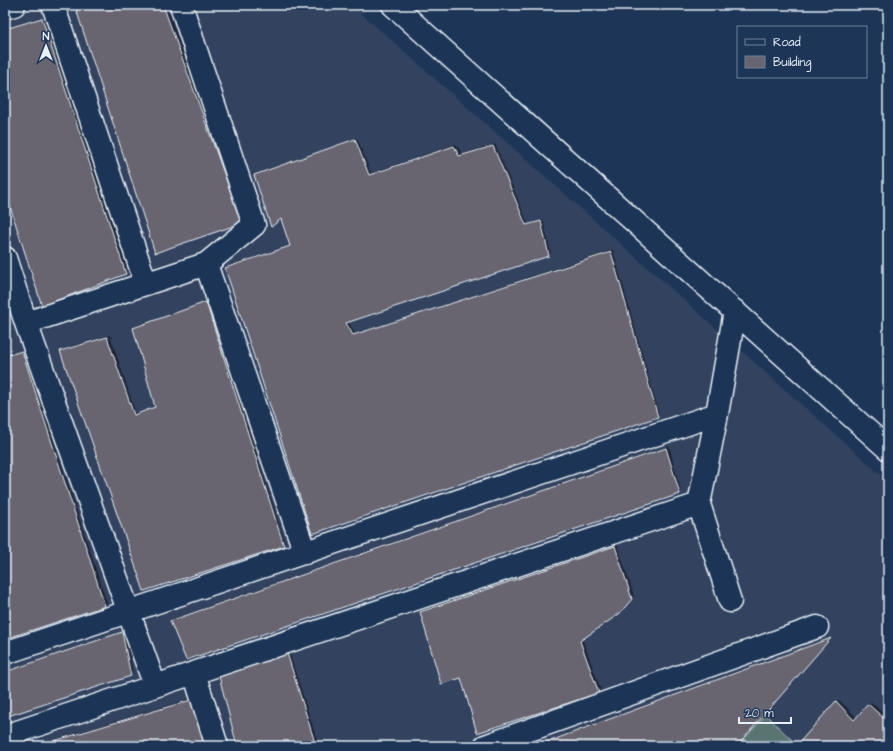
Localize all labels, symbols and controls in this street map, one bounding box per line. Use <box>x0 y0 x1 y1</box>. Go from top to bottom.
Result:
north arrow <box>26 26 66 66</box>
legend <box>737 26 867 78</box>
text: N <box>43 29 50 44</box>
text: Road <box>773 34 801 51</box>
text: Building <box>773 54 811 72</box>
scale bar <box>739 699 791 725</box>
text: 20 m <box>745 705 774 722</box>

